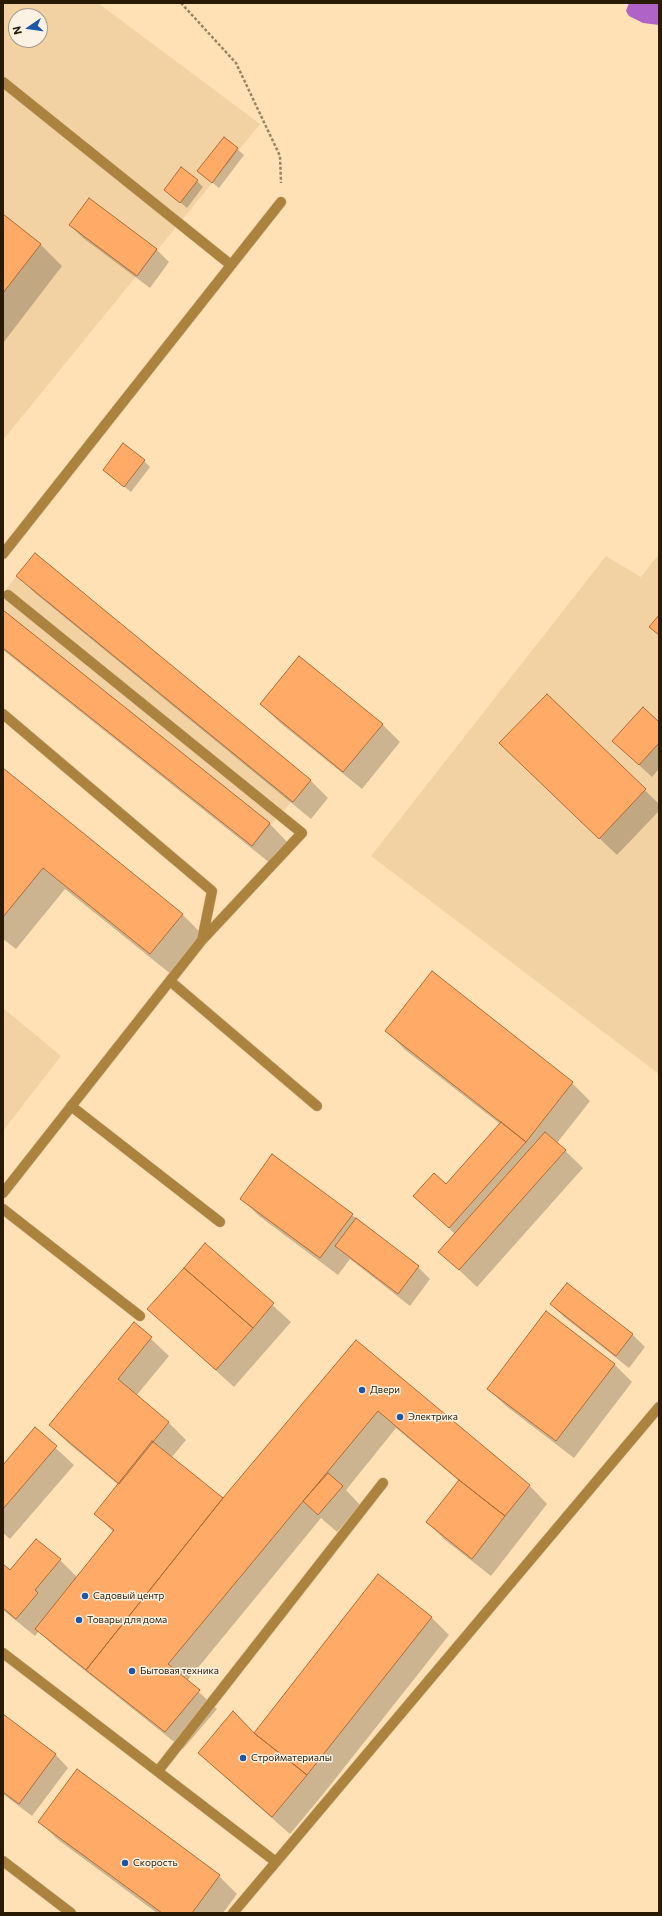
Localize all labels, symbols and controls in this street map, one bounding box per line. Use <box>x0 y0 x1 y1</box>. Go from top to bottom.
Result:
north arrow <box>8 8 48 48</box>
text: N <box>10 25 24 36</box>
place label: Двери <box>370 1384 400 1396</box>
marker: Двери <box>357 1385 367 1395</box>
place label: Электрика <box>408 1411 458 1423</box>
marker: Электрика <box>395 1412 405 1422</box>
place label: Садовый центр <box>93 1590 164 1602</box>
marker: Садовый центр <box>80 1591 90 1601</box>
place label: Товары для дома <box>87 1614 167 1626</box>
marker: Товары для дома <box>74 1615 84 1625</box>
place label: Бытовая техника <box>140 1665 219 1677</box>
marker: Бытовая техника <box>127 1666 137 1676</box>
place label: Стройматериалы <box>251 1752 332 1764</box>
marker: Стройматериалы <box>238 1753 248 1763</box>
place label: Скорость <box>133 1857 178 1869</box>
marker: Скорость <box>120 1858 130 1868</box>

